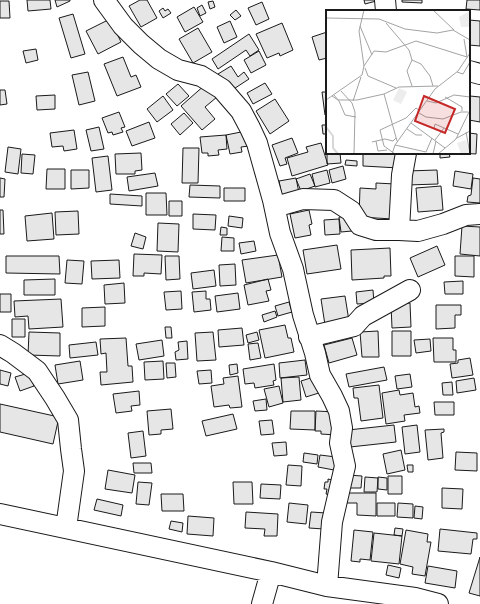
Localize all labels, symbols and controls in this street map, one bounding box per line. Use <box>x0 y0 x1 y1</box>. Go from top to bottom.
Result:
inset map <box>326 10 470 154</box>

